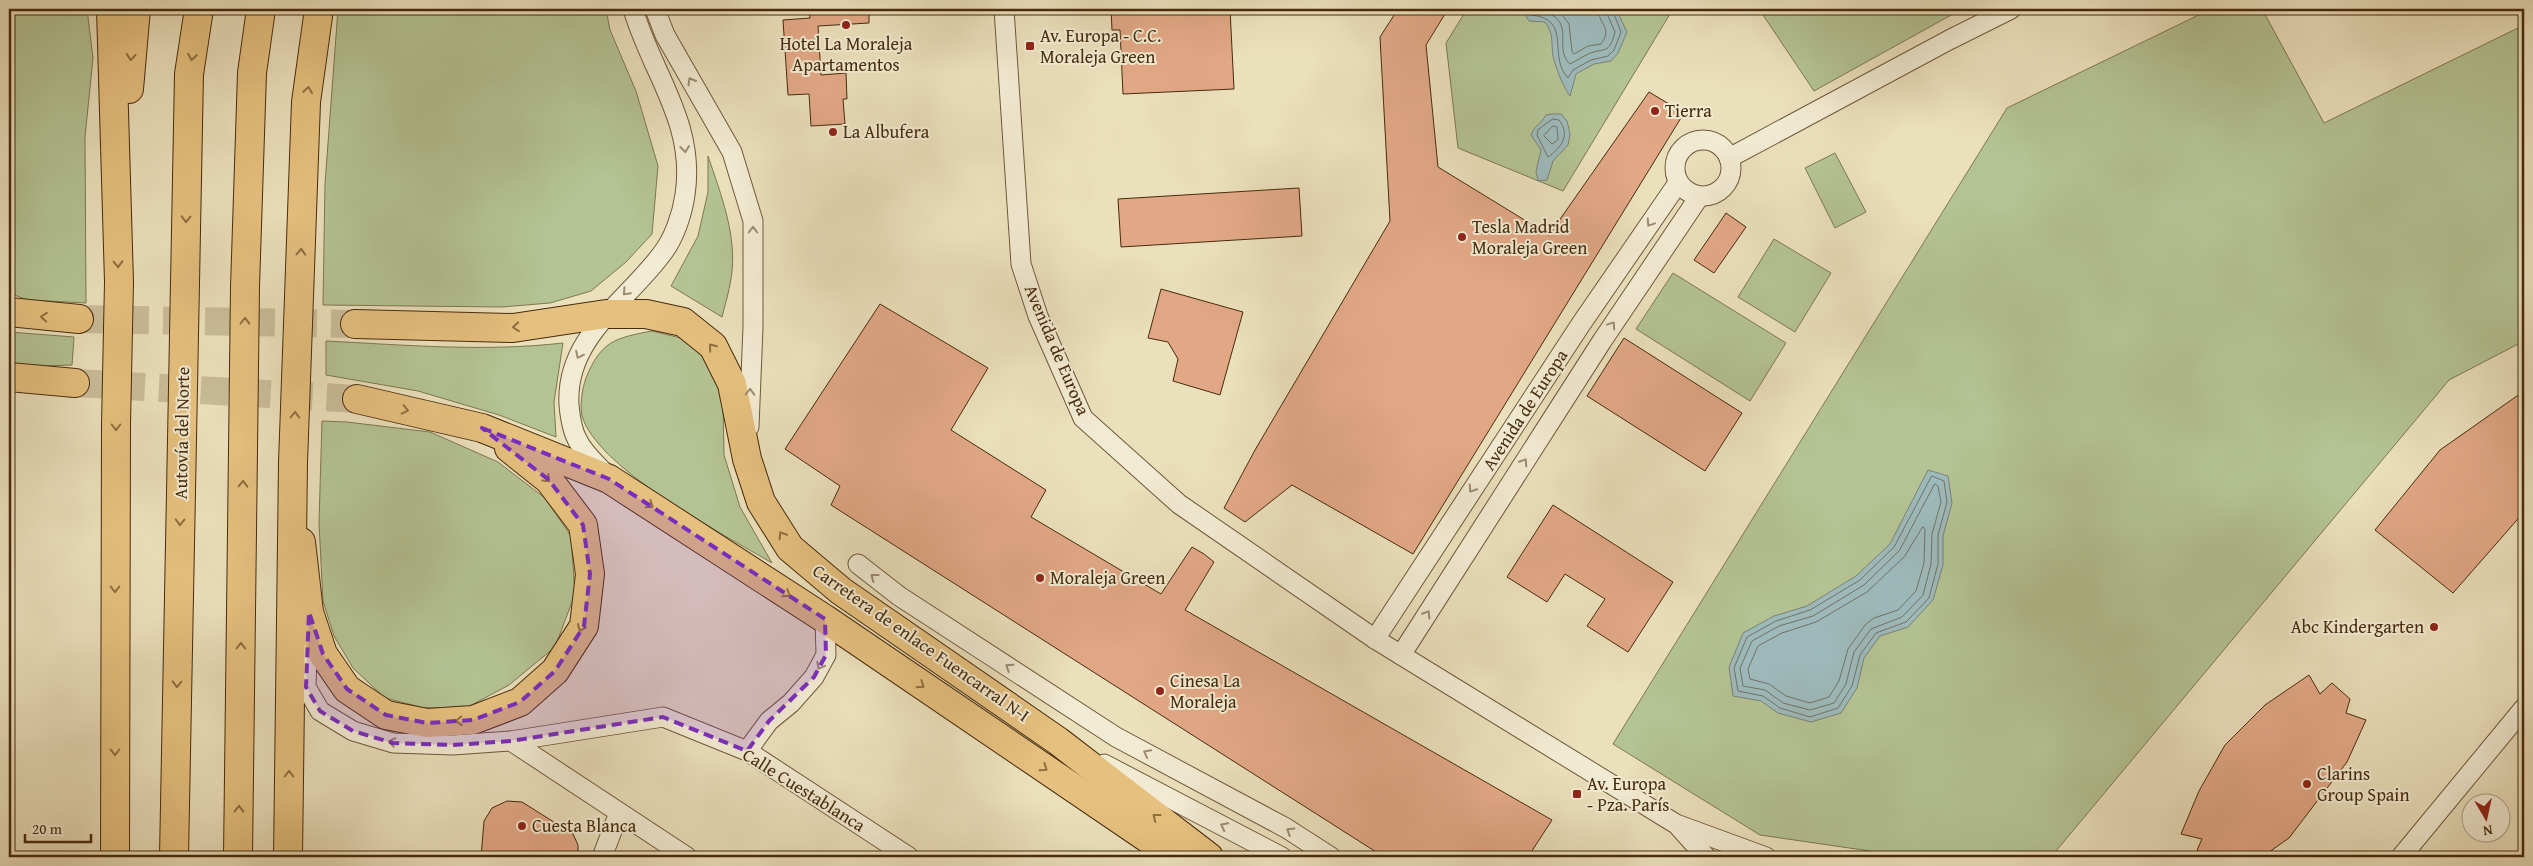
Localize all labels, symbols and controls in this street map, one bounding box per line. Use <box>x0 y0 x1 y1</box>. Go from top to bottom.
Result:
marker: Hotel La Moraleja Apartamentos <box>840 19 852 31</box>
place label: Av. Europa - C.C. Moraleja Green <box>1040 22 1161 70</box>
place label: Hotel La Moraleja Apartamentos <box>780 30 913 78</box>
marker: Av. Europa - C.C. Moraleja Green <box>1024 40 1036 52</box>
one-way arrow <box>187 53 197 61</box>
one-way arrow <box>126 54 137 62</box>
one-way arrow <box>688 78 698 87</box>
one-way arrow <box>302 86 312 94</box>
place label: Tierra <box>1665 97 1712 124</box>
marker: Tierra <box>1649 105 1661 117</box>
place label: La Albufera <box>843 118 930 145</box>
marker: La Albufera <box>827 126 839 138</box>
one-way arrow <box>679 145 690 153</box>
place label: Tesla Madrid Moraleja Green <box>1472 213 1587 261</box>
one-way arrow <box>181 216 191 223</box>
one-way arrow <box>1647 218 1656 227</box>
one-way arrow <box>748 226 758 234</box>
marker: Tesla Madrid Moraleja Green <box>1456 231 1468 243</box>
one-way arrow <box>295 248 306 256</box>
one-way arrow <box>113 261 123 269</box>
street label: Avenida de Europa <box>1018 280 1097 420</box>
one-way arrow <box>623 287 632 296</box>
one-way arrow <box>40 311 48 322</box>
one-way arrow <box>240 317 250 324</box>
one-way arrow <box>511 322 519 333</box>
one-way arrow <box>1606 322 1615 331</box>
street label: Avenida de Europa <box>1475 343 1574 476</box>
one-way arrow <box>709 344 717 353</box>
one-way arrow <box>575 350 585 359</box>
street label: Autovía del Norte <box>167 366 196 500</box>
one-way arrow <box>745 388 755 396</box>
one-way arrow <box>400 404 409 415</box>
one-way arrow <box>290 410 300 418</box>
one-way arrow <box>111 424 121 431</box>
one-way arrow <box>1518 459 1528 468</box>
one-way arrow <box>542 473 551 482</box>
one-way arrow <box>238 479 248 487</box>
one-way arrow <box>1469 484 1479 493</box>
one-way arrow <box>645 499 654 509</box>
one-way arrow <box>175 518 186 526</box>
one-way arrow <box>779 531 788 540</box>
street label: Carretera de enlace Fuencarral N-I <box>807 557 1035 728</box>
place label: Moraleja Green <box>1050 564 1165 591</box>
marker: Moraleja Green <box>1034 572 1046 584</box>
one-way arrow <box>871 574 880 582</box>
one-way arrow <box>110 586 120 594</box>
one-way arrow <box>781 587 790 597</box>
one-way arrow <box>1421 610 1430 619</box>
place label: Abc Kindergarten <box>2291 613 2424 640</box>
marker: Abc Kindergarten <box>2428 621 2440 633</box>
one-way arrow <box>577 623 587 631</box>
one-way arrow <box>236 642 246 650</box>
one-way arrow <box>816 661 826 670</box>
one-way arrow <box>1006 664 1015 674</box>
place label: Cinesa La Moraleja <box>1170 667 1241 715</box>
one-way arrow <box>916 678 925 688</box>
one-way arrow <box>172 680 183 688</box>
marker: Cinesa La Moraleja <box>1154 685 1166 697</box>
one-way arrow <box>455 715 463 726</box>
one-way arrow <box>388 737 397 747</box>
street label: Calle Cuestablanca <box>738 741 871 838</box>
one-way arrow <box>110 748 120 756</box>
one-way arrow <box>1143 750 1152 760</box>
place label: Clarins Group Spain <box>2317 760 2410 808</box>
one-way arrow <box>1038 762 1047 771</box>
one-way arrow <box>283 769 294 777</box>
place label: Av. Europa - Pza. París <box>1587 770 1669 818</box>
marker: Clarins Group Spain <box>2301 778 2313 790</box>
marker: Av. Europa - Pza. París <box>1571 788 1583 800</box>
north arrow <box>2460 794 2510 844</box>
one-way arrow <box>234 804 244 812</box>
scale bar <box>25 811 91 843</box>
place label: Cuesta Blanca <box>532 812 637 839</box>
one-way arrow <box>1153 814 1162 822</box>
text: 20 m <box>32 818 63 839</box>
marker: Cuesta Blanca <box>516 820 528 832</box>
text: N <box>2481 820 2494 842</box>
one-way arrow <box>1220 823 1229 833</box>
one-way arrow <box>1286 827 1295 837</box>

